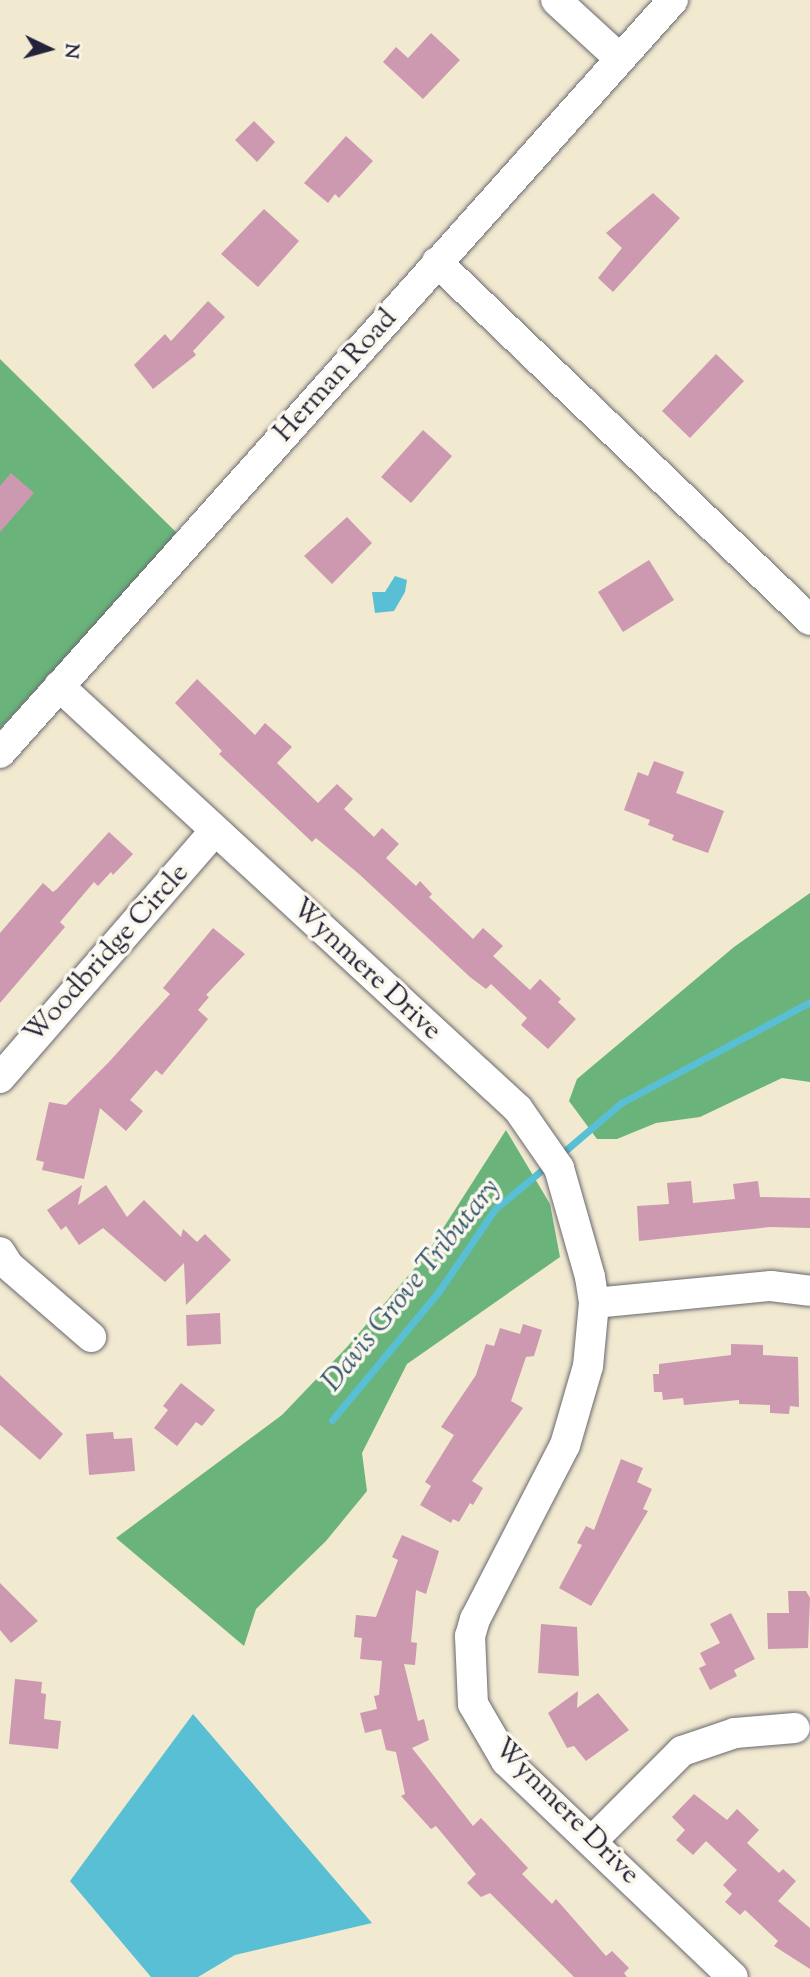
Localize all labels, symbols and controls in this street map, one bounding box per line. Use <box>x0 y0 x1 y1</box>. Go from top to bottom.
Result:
north arrow <box>14 14 84 84</box>
text: N <box>56 42 85 60</box>
street label: Herman Road <box>268 303 404 449</box>
street label: Woodbridge Circle <box>17 857 197 1051</box>
street label: Wynmere Drive <box>284 892 448 1048</box>
water label: Davis Grove Tributary <box>315 1172 509 1400</box>
street label: Wynmere Drive <box>486 1732 646 1892</box>

